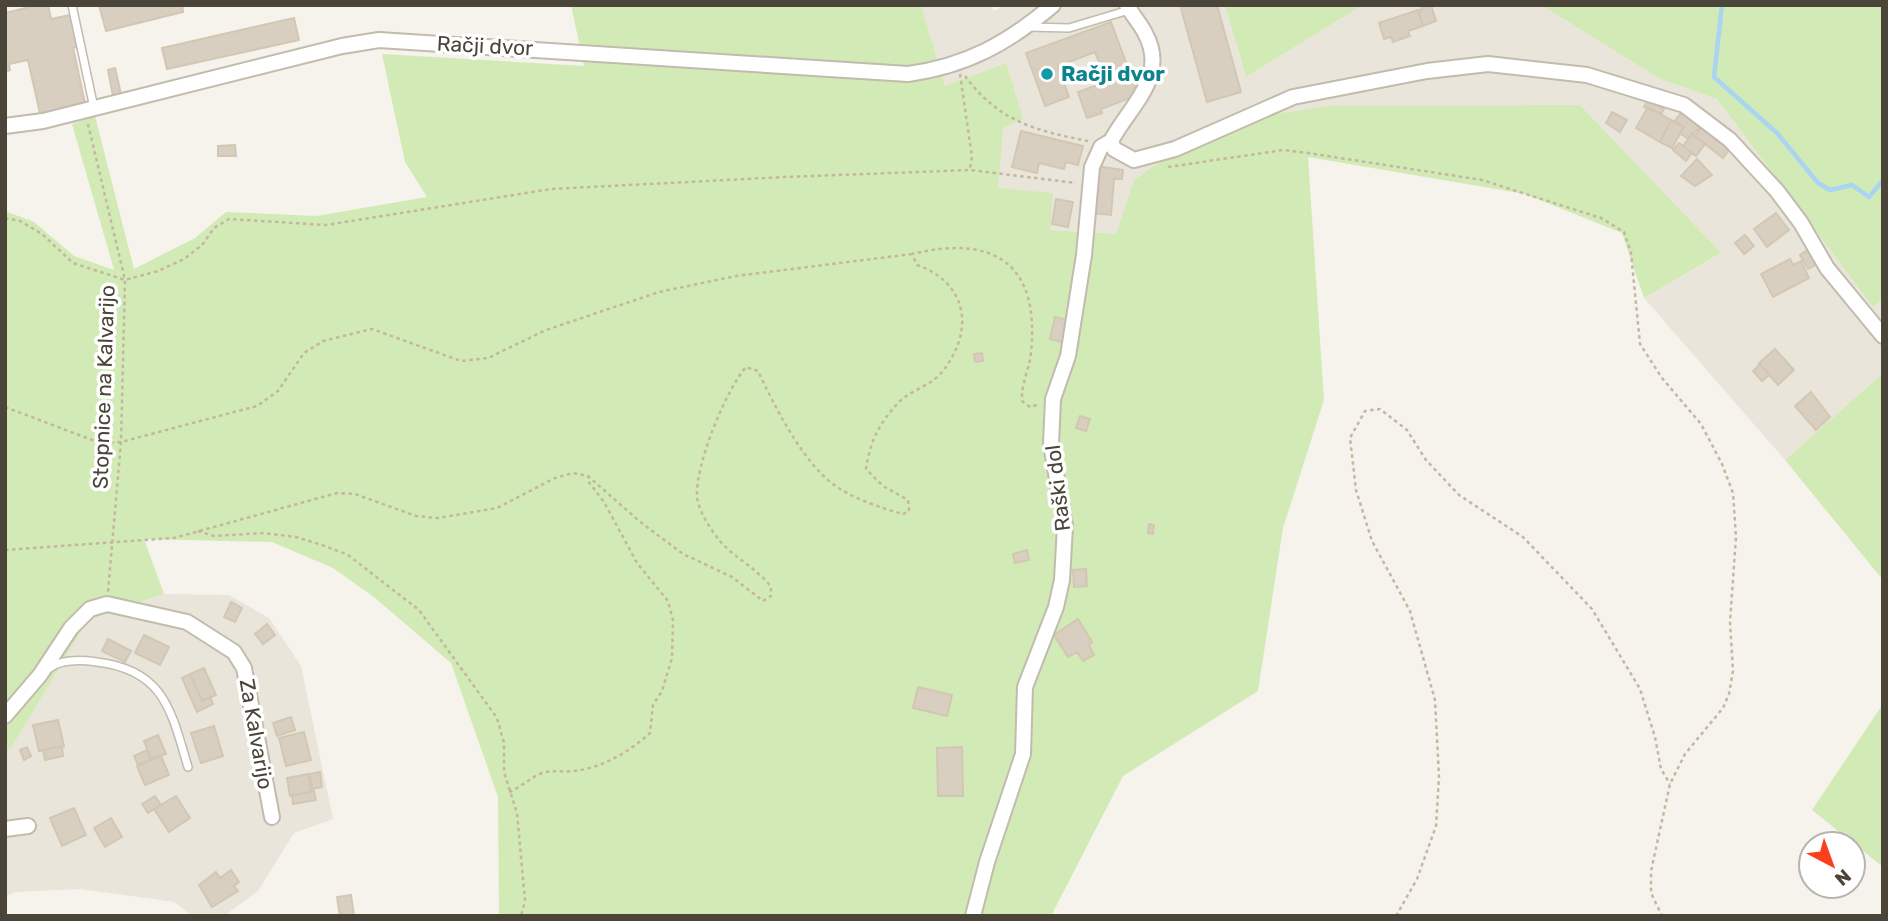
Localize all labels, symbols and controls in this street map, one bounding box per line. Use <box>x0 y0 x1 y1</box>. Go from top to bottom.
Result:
street label: Račji dvor <box>436 30 534 61</box>
place label: Račji dvor <box>1061 61 1165 86</box>
marker: Račji dvor <box>1039 66 1055 82</box>
street label: Stopnice na Kalvarijo <box>87 285 120 489</box>
street label: Raški dol <box>1040 443 1075 533</box>
street label: Za Kalvarijo <box>234 677 279 791</box>
north arrow <box>1797 830 1867 900</box>
text: N <box>1830 864 1856 891</box>

